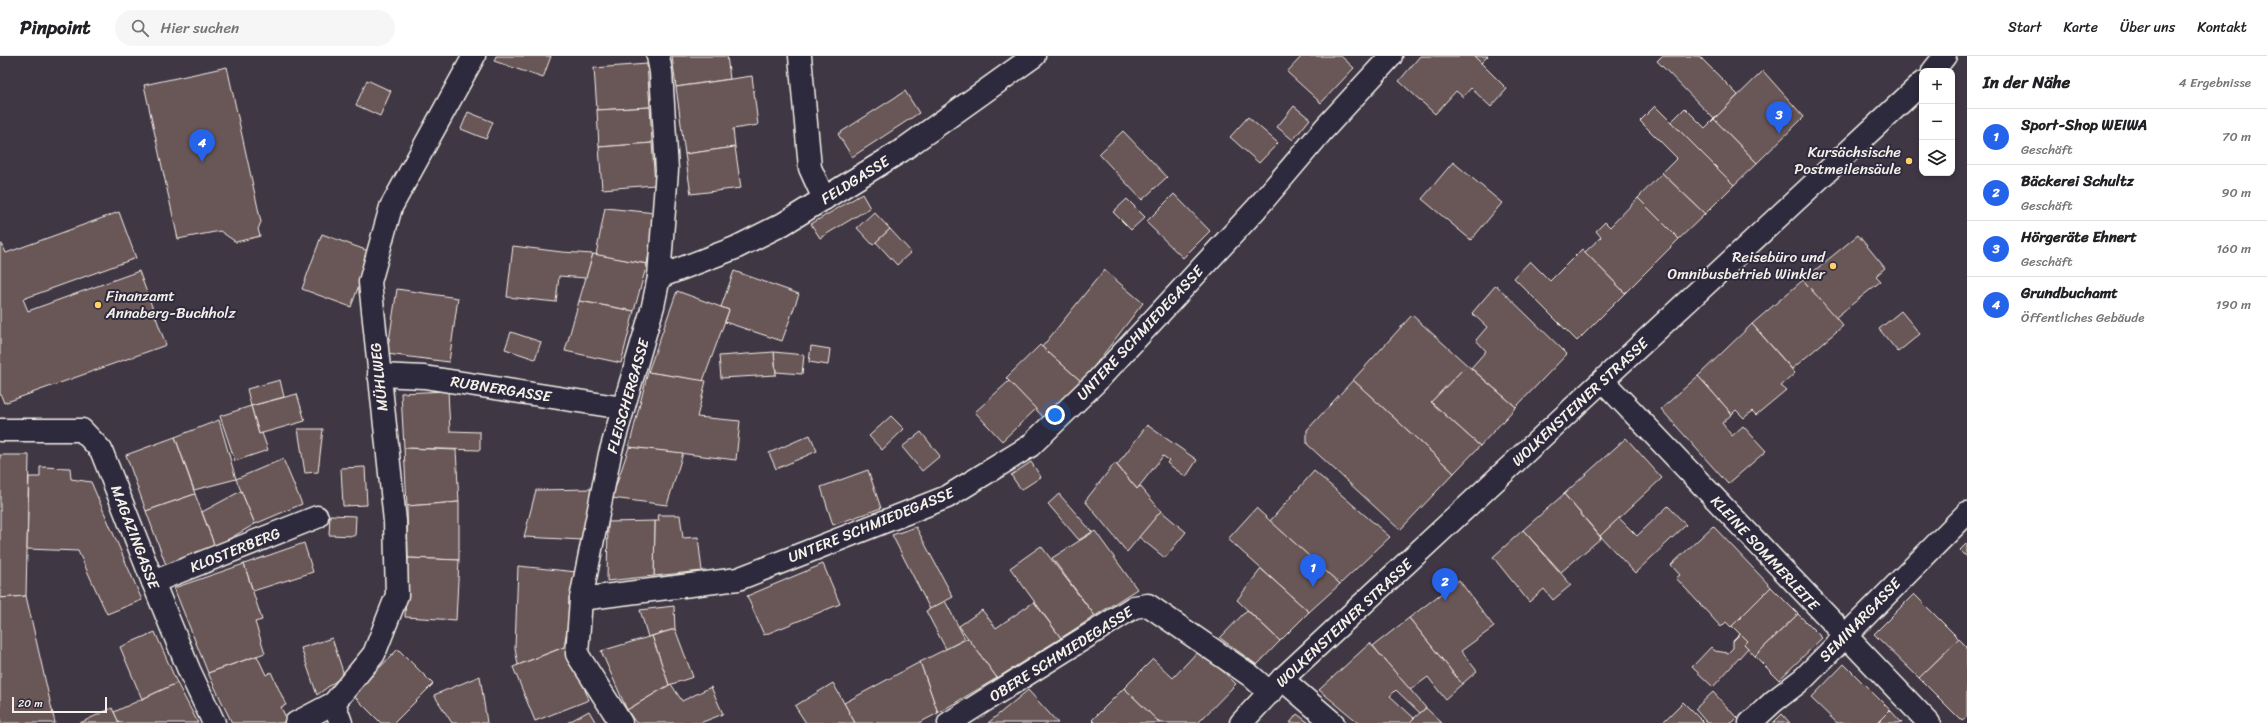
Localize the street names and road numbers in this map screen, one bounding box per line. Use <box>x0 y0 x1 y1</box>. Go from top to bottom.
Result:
street label: FELDGASSE <box>815 148 896 211</box>
street label: UNTERE SCHMIEDEGASSE <box>1070 258 1211 407</box>
street label: WOLKENSTEINER STRASSE <box>1505 330 1656 473</box>
street label: FLEISCHERGASSE <box>599 334 657 456</box>
street label: MÜHLWEG <box>362 341 396 413</box>
street label: RUBNERGASSE <box>449 368 555 410</box>
street label: UNTERE SCHMIEDEGASSE <box>784 479 960 570</box>
street label: MAGAZINGASSE <box>103 481 167 594</box>
street label: KLEINE SOMMERLEITE <box>1704 489 1827 618</box>
street label: KLOSTERBERG <box>186 520 284 580</box>
street label: WOLKENSTEINER STRASSE <box>1269 551 1420 694</box>
street label: SEMINARGASSE <box>1813 570 1909 668</box>
street label: OBERE SCHMIEDEGASSE <box>984 598 1139 709</box>

